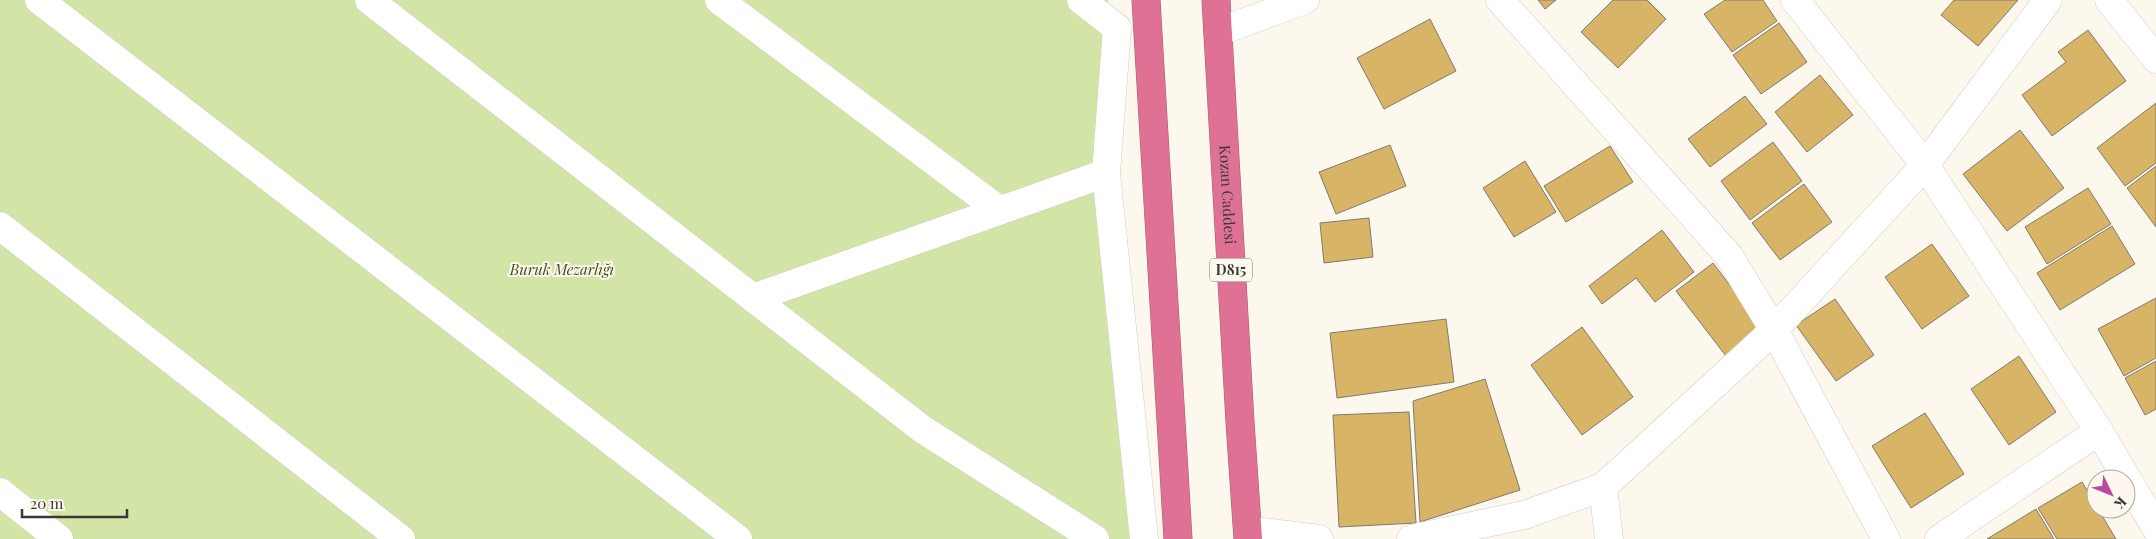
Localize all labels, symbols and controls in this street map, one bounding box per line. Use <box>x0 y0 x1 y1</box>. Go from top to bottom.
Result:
street label: Kozan Caddesi <box>1215 144 1241 245</box>
road number: D815 <box>1210 258 1252 282</box>
park label: Buruk Mezarlığı <box>509 259 614 279</box>
north arrow <box>2086 469 2136 519</box>
scale bar <box>22 486 128 518</box>
text: 20 m <box>30 493 64 513</box>
text: K <box>2110 493 2131 514</box>

